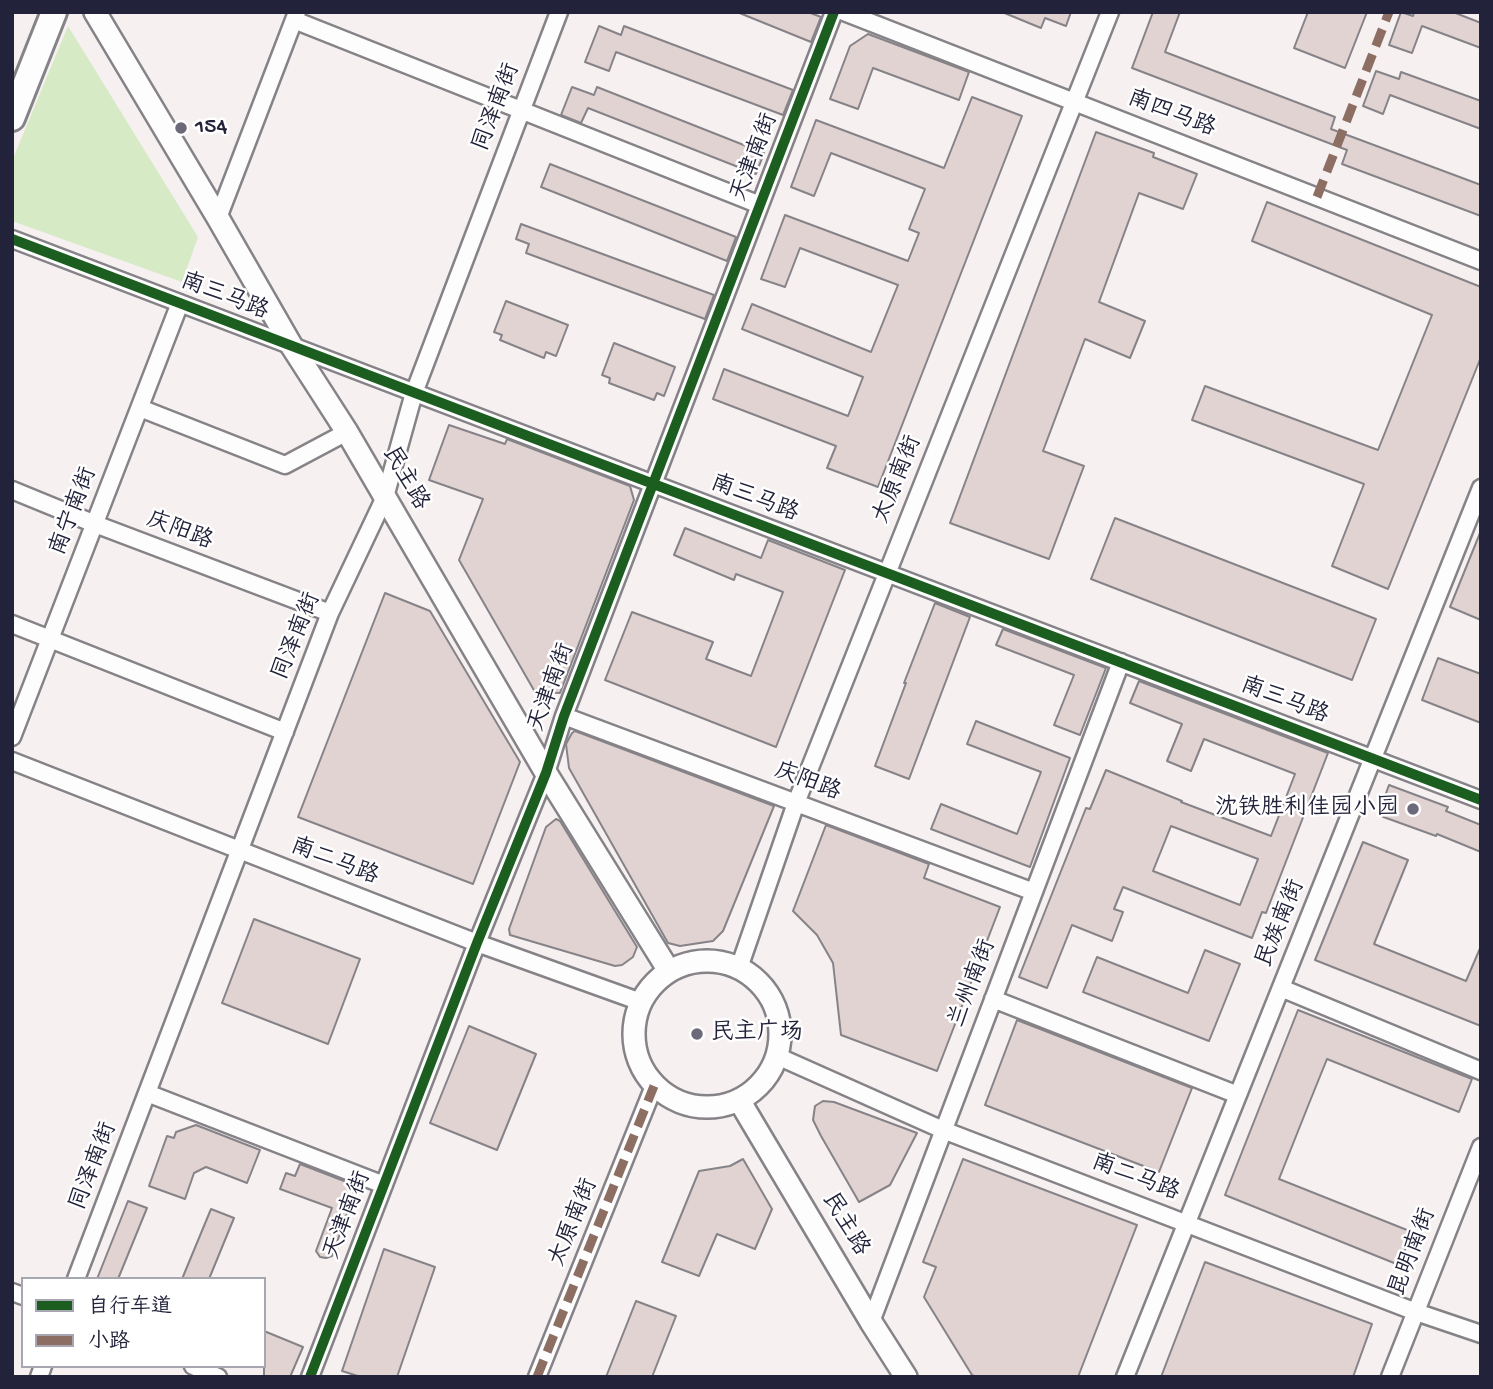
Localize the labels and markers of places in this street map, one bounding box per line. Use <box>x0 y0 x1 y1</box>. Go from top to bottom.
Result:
place label: 154 <box>195 114 227 142</box>
marker: 154 <box>173 120 189 136</box>
place label: 沈铁胜利佳园小园 <box>1215 795 1399 823</box>
marker: 沈铁胜利佳园小园 <box>1405 801 1421 817</box>
place label: 民主广场 <box>711 1020 803 1048</box>
marker: 民主广场 <box>689 1026 705 1042</box>

